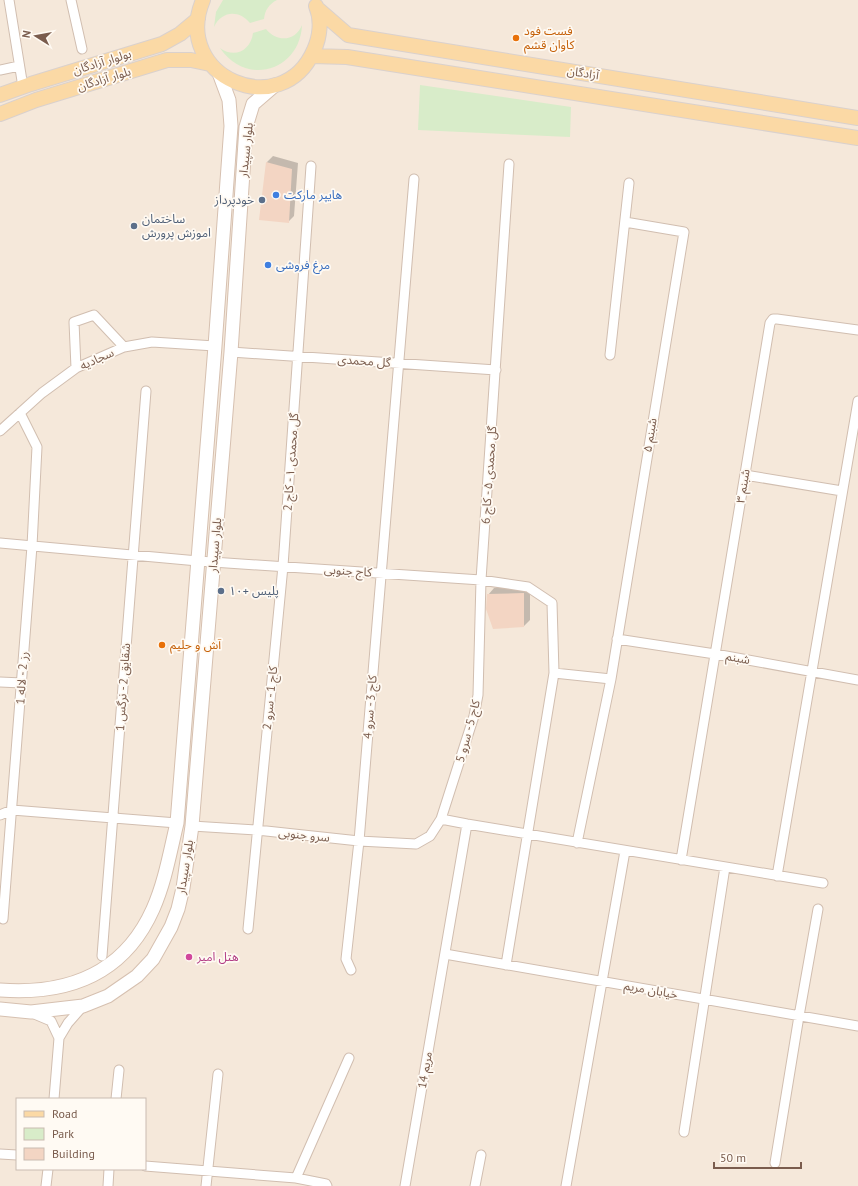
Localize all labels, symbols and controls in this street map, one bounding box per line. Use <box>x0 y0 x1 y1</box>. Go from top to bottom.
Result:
north arrow <box>16 16 56 56</box>
place label: فست فود كاوان قشم <box>524 23 575 54</box>
text: N <box>19 29 34 39</box>
marker: فست فود كاوان قشم <box>511 33 521 43</box>
street label: بولوار آزادگان <box>71 46 133 78</box>
street label: بلوار آزادگان <box>75 63 132 94</box>
street label: آزادگان <box>566 63 601 83</box>
street label: بلوار سپیدار <box>235 122 257 179</box>
place label: هایپر مارکت <box>284 187 342 203</box>
marker: هایپر مارکت <box>271 190 281 200</box>
place label: خودپرداز <box>214 192 254 208</box>
marker: خودپرداز <box>257 195 267 205</box>
place label: ساختمان اموزش پرورش <box>142 211 211 241</box>
marker: ساختمان اموزش پرورش <box>129 221 139 231</box>
place label: مرغ فروشی <box>276 257 330 274</box>
marker: مرغ فروشی <box>263 260 273 270</box>
street label: سجادیه <box>77 344 116 373</box>
street label: گل محمدی <box>337 351 392 370</box>
street label: گل محمدی ۱ - کاج 2 <box>280 411 303 512</box>
street label: شبنم ۵ <box>639 417 662 453</box>
street label: گل محمدی ۵ - کاج 6 <box>478 424 501 525</box>
street label: شبنم ۳ <box>732 468 755 504</box>
street label: بلوار سپیدار <box>205 517 225 574</box>
street label: کاج جنوبی <box>323 561 374 582</box>
place label: پلیس +۱۰ <box>229 583 279 599</box>
marker: پلیس +۱۰ <box>216 586 226 596</box>
place label: آش و حلیم <box>170 637 221 654</box>
marker: آش و حلیم <box>157 640 167 650</box>
street label: شقایق 2 - نرگس 1 <box>112 642 134 732</box>
street label: شبنم <box>724 648 751 669</box>
street label: رز 2 - لاله 1 <box>12 651 31 705</box>
street label: کاج 1 - سرو 2 <box>259 664 282 731</box>
street label: کاج 3 - سرو 4 <box>359 673 382 740</box>
street label: کاج 5 - سرو 5 <box>452 697 485 764</box>
street label: سرو جنوبی <box>278 824 331 845</box>
street label: بلوار سپیدار <box>173 839 197 896</box>
place label: هتل امیر <box>196 949 239 964</box>
marker: هتل امیر <box>184 952 194 962</box>
street label: خیابان مریم <box>623 977 679 1004</box>
street label: مریم 14 <box>414 1050 437 1090</box>
legend <box>16 1098 146 1170</box>
text: Road <box>52 1106 77 1121</box>
text: Park <box>52 1126 74 1141</box>
scale bar <box>714 1144 801 1170</box>
text: Building <box>52 1146 95 1161</box>
text: 50 m <box>720 1150 746 1165</box>

